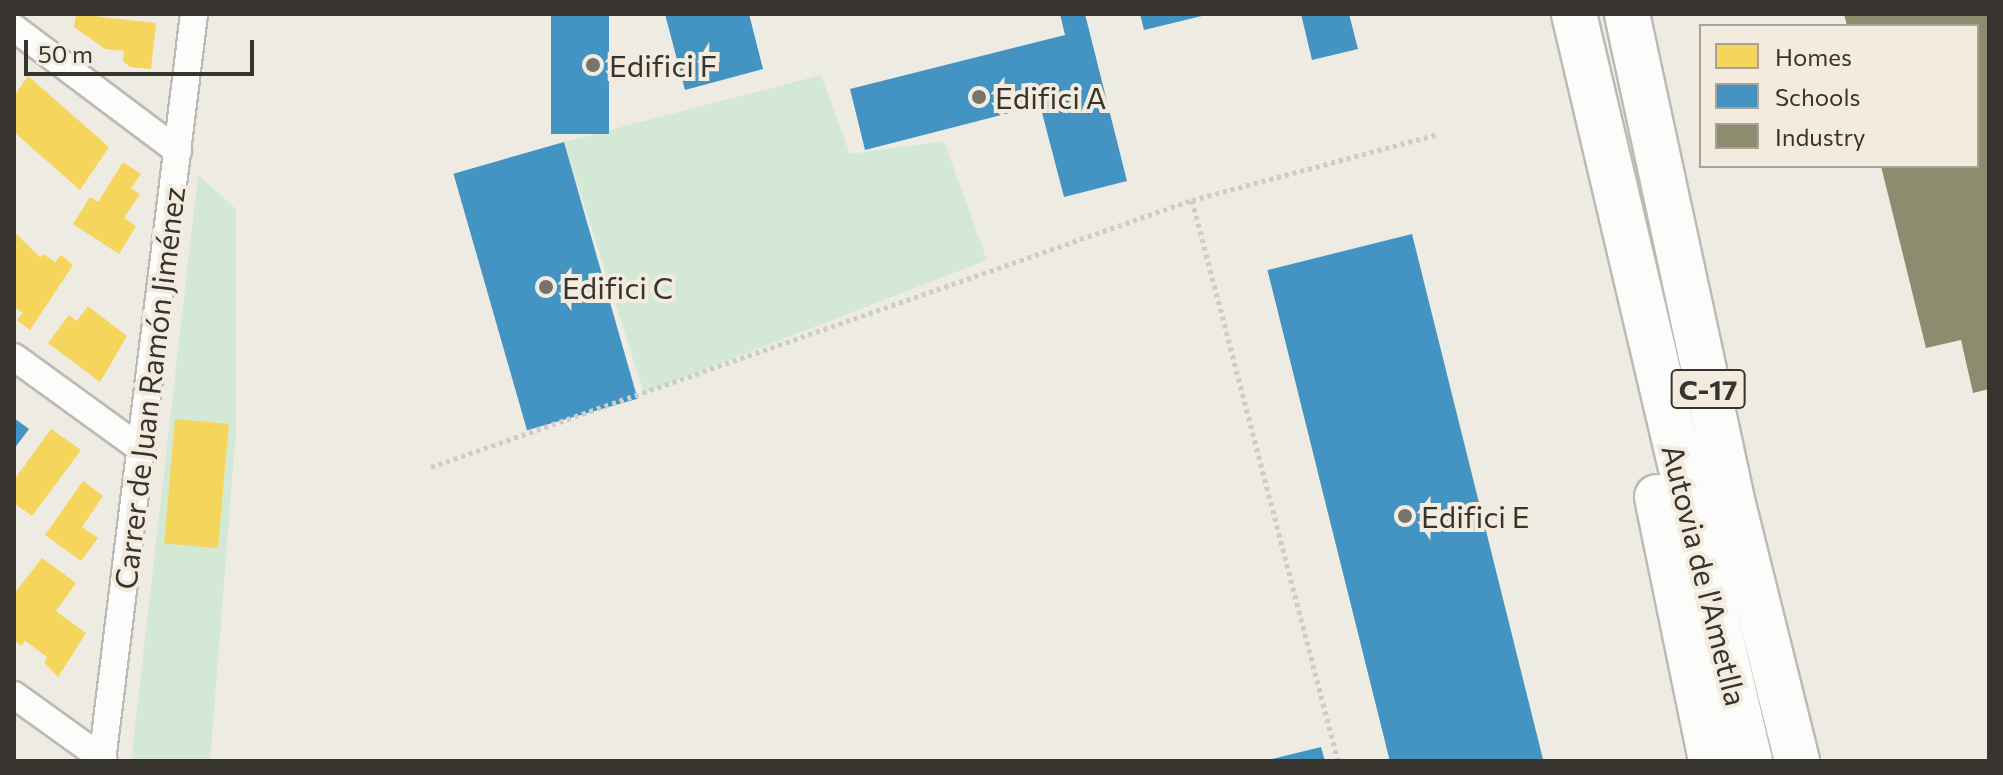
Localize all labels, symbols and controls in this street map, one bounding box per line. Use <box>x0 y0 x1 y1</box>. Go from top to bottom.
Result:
scale bar <box>28 24 258 74</box>
legend <box>1699 24 1979 168</box>
text: 50 m <box>38 39 93 68</box>
text: Homes <box>1775 42 1852 71</box>
place label: Edifici F <box>609 47 717 83</box>
marker: Edifici F <box>584 56 602 74</box>
place label: Edifici A <box>995 79 1106 115</box>
text: Schools <box>1775 82 1860 111</box>
marker: Edifici A <box>970 88 988 106</box>
text: Industry <box>1775 122 1865 151</box>
street label: Carrer de Juan Ramón Jiménez <box>106 185 192 591</box>
place label: Edifici C <box>562 269 673 305</box>
marker: Edifici C <box>537 278 555 296</box>
road number: C-17 <box>1670 365 1746 413</box>
street label: Autovia de l'Ametlla <box>1655 441 1755 709</box>
place label: Edifici E <box>1421 498 1529 534</box>
marker: Edifici E <box>1396 507 1414 525</box>

